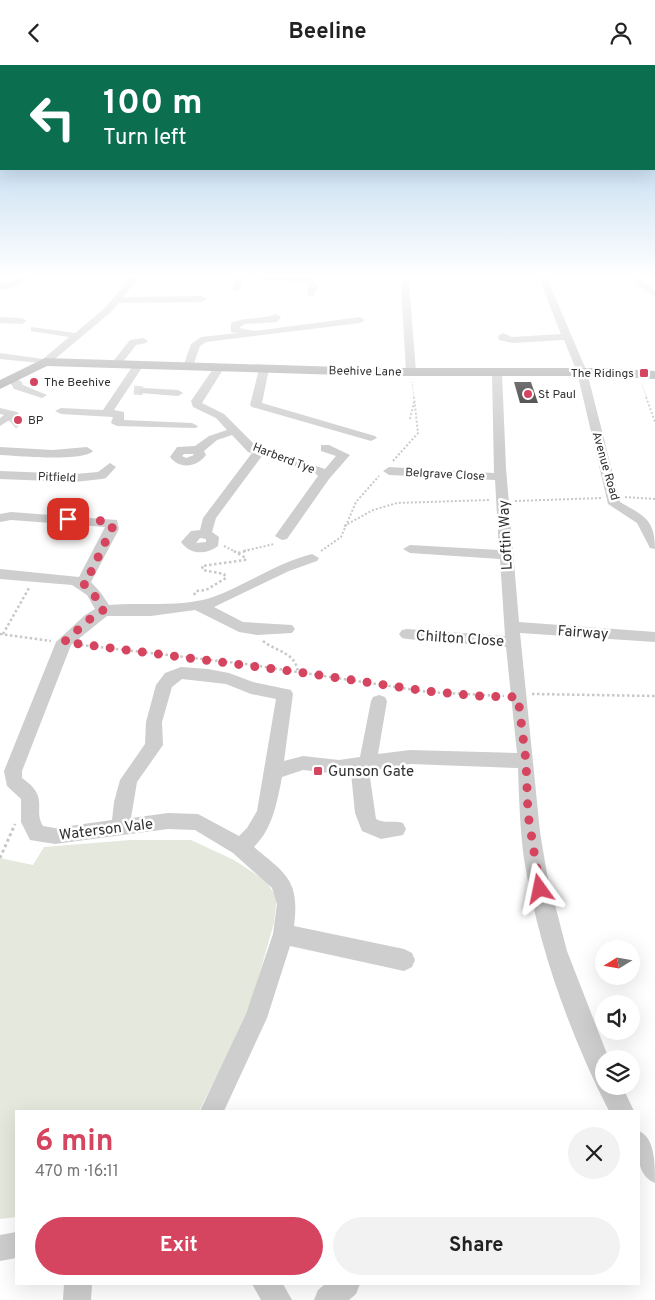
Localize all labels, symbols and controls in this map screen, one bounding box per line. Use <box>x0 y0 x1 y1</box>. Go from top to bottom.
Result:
icon: back <box>20 19 48 47</box>
text: Beeline <box>288 19 367 46</box>
icon: person <box>607 19 635 47</box>
text: 100 m <box>103 82 203 126</box>
icon: left <box>20 85 85 150</box>
text: Turn left <box>103 125 186 152</box>
street label: Beehive Lane <box>328 363 402 381</box>
place label: The Ridings <box>571 366 634 382</box>
marker: The Ridings <box>638 367 650 379</box>
place label: The Beehive <box>44 375 111 391</box>
marker: The Beehive <box>28 376 40 388</box>
place label: St Paul <box>538 387 576 403</box>
marker: St Paul <box>522 388 534 400</box>
place label: BP <box>28 413 44 429</box>
marker: BP <box>12 414 24 426</box>
street label: Avenue Road <box>588 430 622 502</box>
street label: Harberd Tye <box>250 440 317 478</box>
street label: Belgrave Close <box>405 465 485 485</box>
street label: Pitfield <box>37 469 76 487</box>
pin <box>47 498 89 540</box>
street label: Loftin Way <box>495 499 518 571</box>
icon: arrive <box>54 505 82 533</box>
street label: Fairway <box>557 622 609 645</box>
street label: Chilton Close <box>415 627 505 652</box>
place label: Gunson Gate <box>328 763 414 782</box>
marker: Gunson Gate <box>312 765 324 777</box>
street label: Waterson Vale <box>58 815 154 846</box>
position arrow <box>513 862 565 914</box>
north arrow <box>595 940 640 985</box>
map controls <box>595 940 640 1095</box>
button: sound <box>595 995 640 1040</box>
button: layers <box>595 1050 640 1095</box>
text: 6 min <box>35 1124 113 1161</box>
button: close <box>568 1127 620 1179</box>
text: 470 m · 16:11 <box>35 1162 119 1182</box>
button: Exit <box>35 1217 323 1275</box>
button: Share <box>333 1217 620 1275</box>

